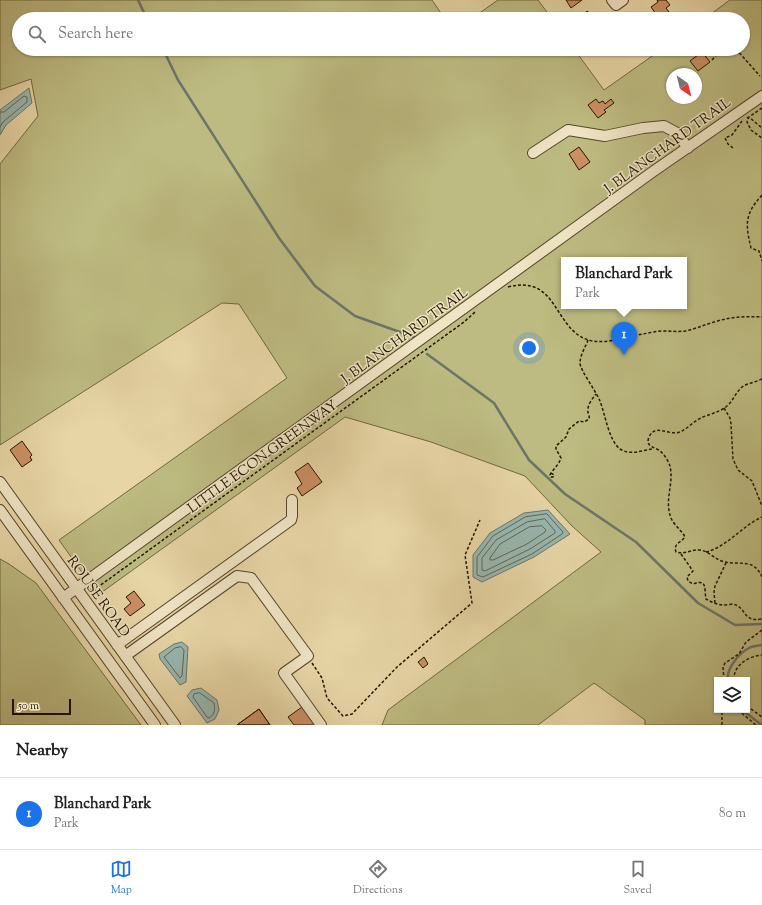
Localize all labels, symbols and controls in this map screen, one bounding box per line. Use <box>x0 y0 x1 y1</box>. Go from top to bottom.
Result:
search box <box>12 12 750 56</box>
icon: search <box>26 23 48 45</box>
text: Search here <box>58 24 133 45</box>
north arrow <box>666 68 702 104</box>
street label: J. BLANCHARD TRAIL <box>600 93 736 200</box>
popup <box>561 257 687 309</box>
text: Blanchard Park <box>575 264 673 285</box>
street label: J. BLANCHARD TRAIL <box>337 283 473 390</box>
text: Park <box>575 285 600 303</box>
pin: 1 <box>611 322 637 355</box>
your location <box>519 338 539 358</box>
street label: LITTLE ECON GREENWAY <box>184 396 342 519</box>
street label: ROUSE ROAD <box>61 552 134 642</box>
map controls <box>714 677 750 713</box>
button: layers <box>714 677 750 713</box>
scale bar <box>12 697 71 716</box>
text: 50 m <box>18 698 39 714</box>
text: Nearby <box>16 739 68 763</box>
text: Blanchard Park <box>54 794 151 815</box>
text: 1 <box>27 805 31 823</box>
text: 80 m <box>719 805 746 823</box>
text: Park <box>54 815 79 833</box>
tab: Map <box>110 858 132 898</box>
tab: Directions <box>353 858 403 898</box>
tab: Saved <box>623 858 652 898</box>

